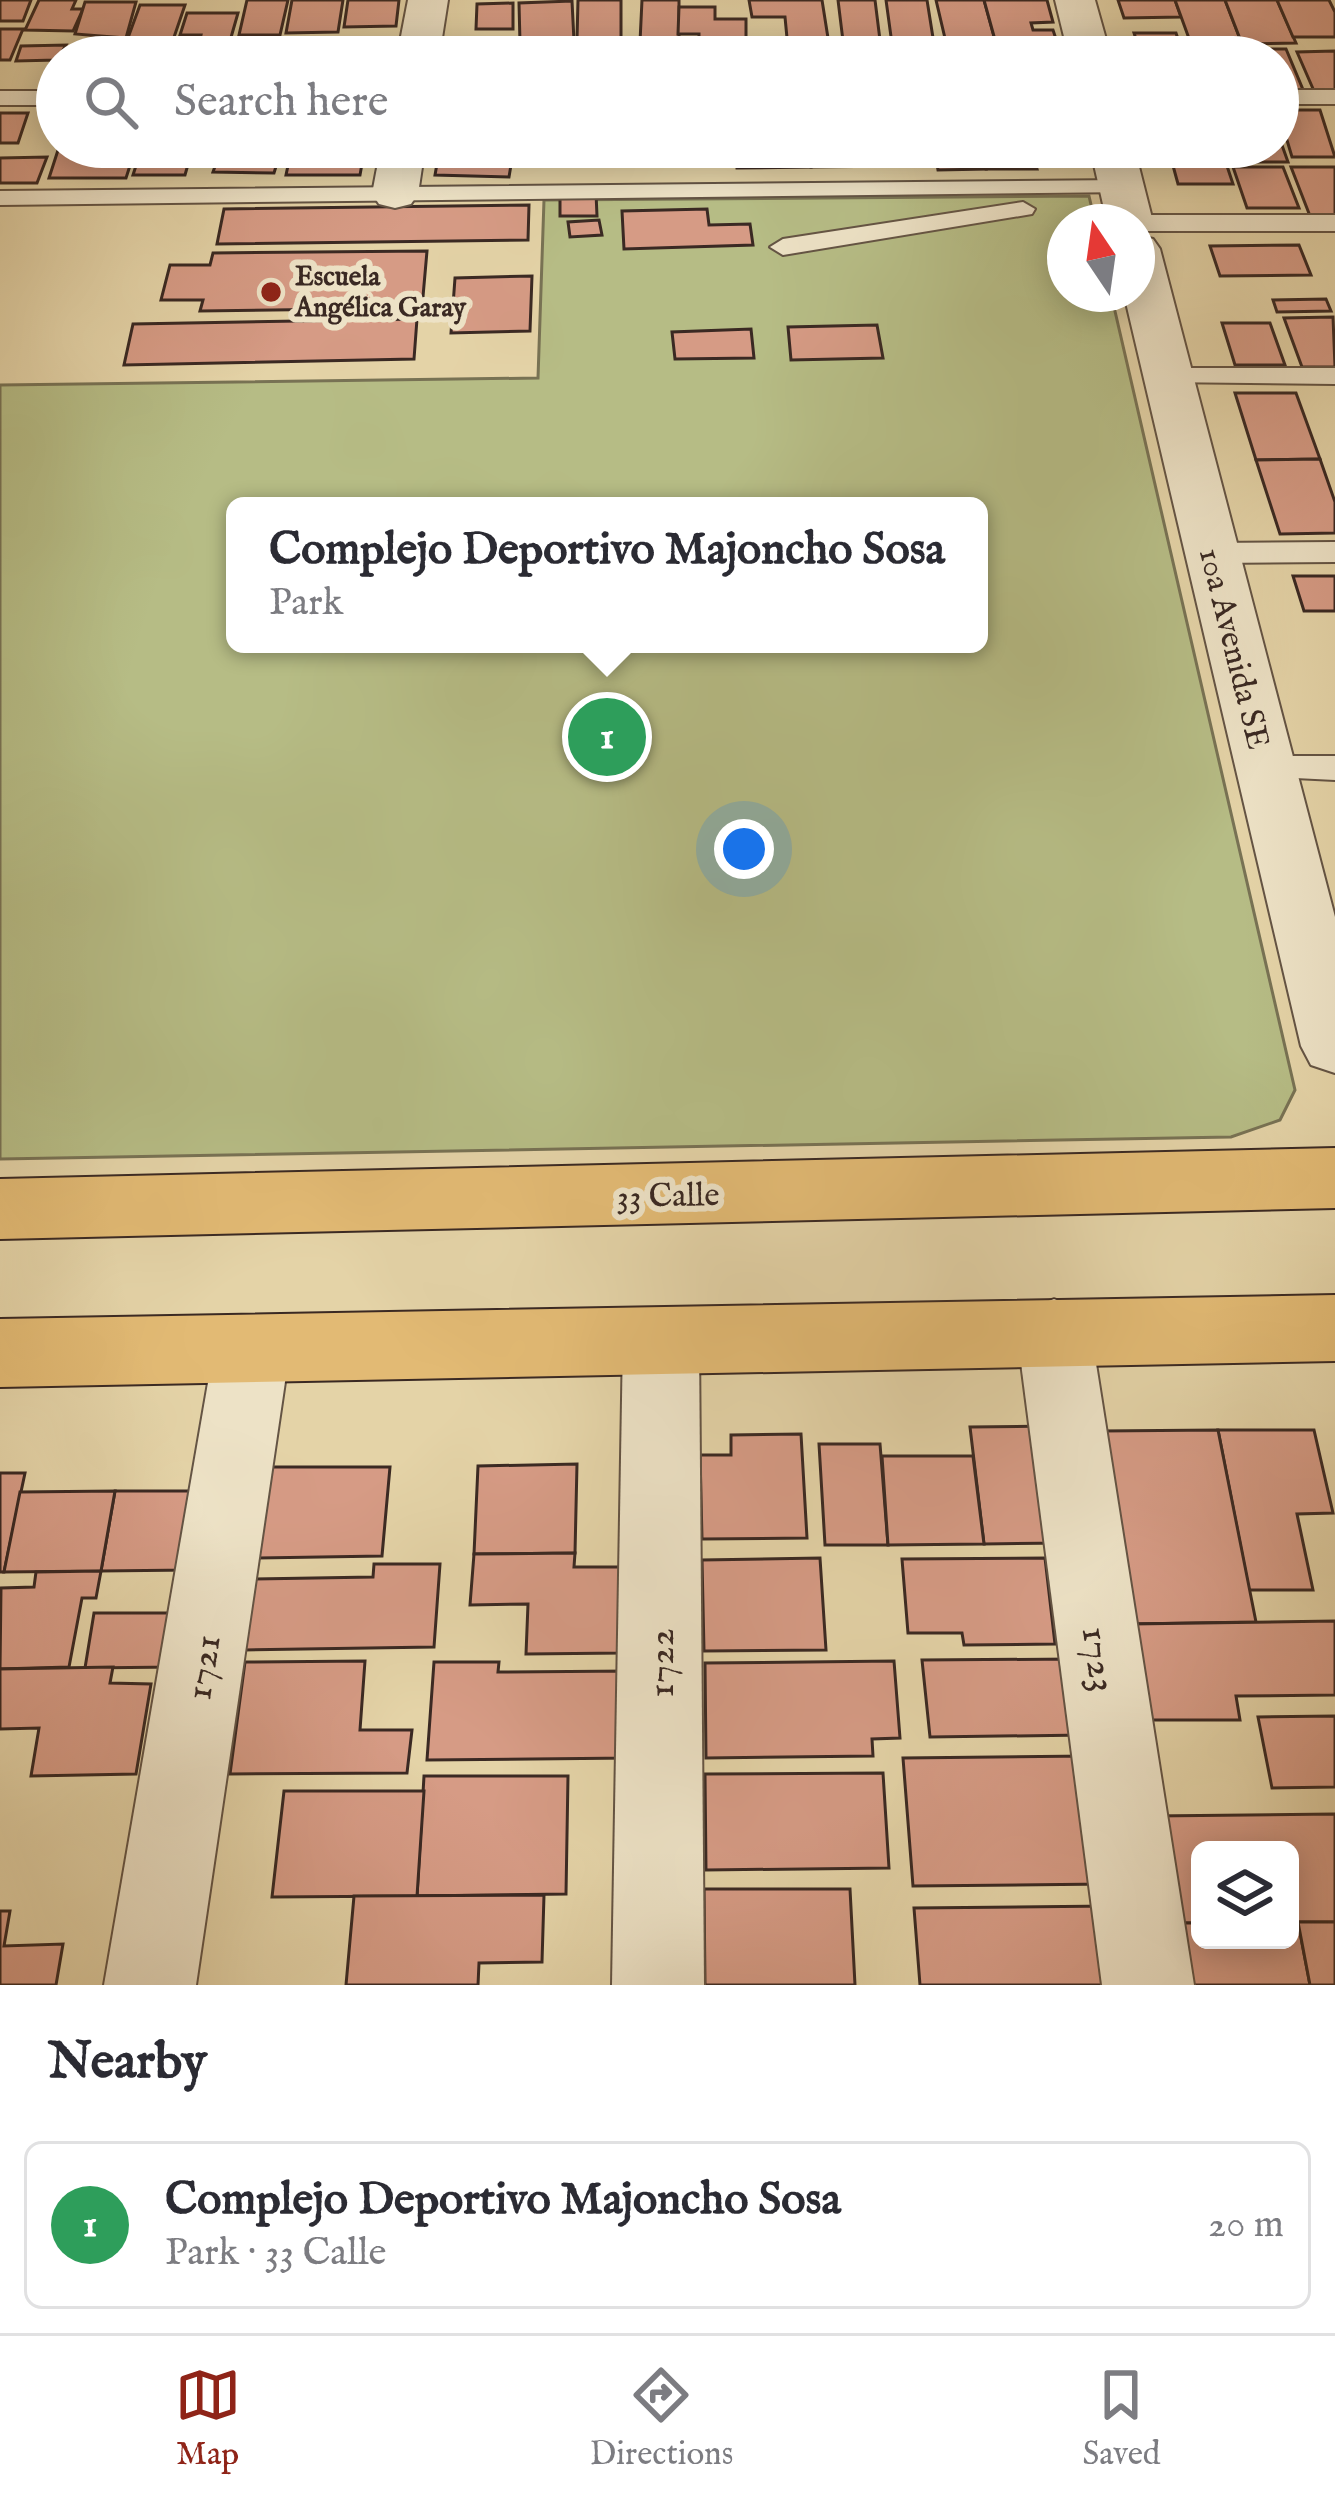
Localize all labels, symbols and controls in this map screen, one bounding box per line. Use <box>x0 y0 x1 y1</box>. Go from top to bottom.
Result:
search box <box>36 36 1299 168</box>
icon: search <box>78 69 144 135</box>
text: Search here <box>174 74 388 131</box>
north arrow <box>1047 204 1155 312</box>
place label: Escuela Angélica Garay <box>294 261 467 326</box>
marker: Escuela Angélica Garay <box>258 279 284 305</box>
popup <box>226 497 988 653</box>
text: Complejo Deportivo Majoncho Sosa <box>269 522 945 579</box>
street label: 10a Avenida SE <box>1188 544 1278 754</box>
text: Park <box>269 579 343 628</box>
pin: 1 <box>568 692 646 782</box>
your location <box>714 819 774 879</box>
street label: 33 Calle <box>616 1175 720 1219</box>
street label: 1723 <box>1069 1624 1126 1695</box>
street label: 1722 <box>638 1628 687 1698</box>
street label: 1721 <box>175 1631 234 1704</box>
map controls <box>1191 1841 1299 1949</box>
button: layers <box>1191 1841 1299 1949</box>
text: Nearby <box>48 2031 207 2096</box>
text: Complejo Deportivo Majoncho Sosa <box>165 2172 841 2229</box>
text: 1 <box>83 2201 97 2250</box>
text: 20 m <box>1208 2201 1284 2250</box>
text: Park · 33 Calle <box>165 2229 386 2278</box>
tab: Map <box>175 2362 241 2476</box>
tab: Directions <box>590 2362 733 2476</box>
tab: Saved <box>1082 2362 1160 2476</box>

